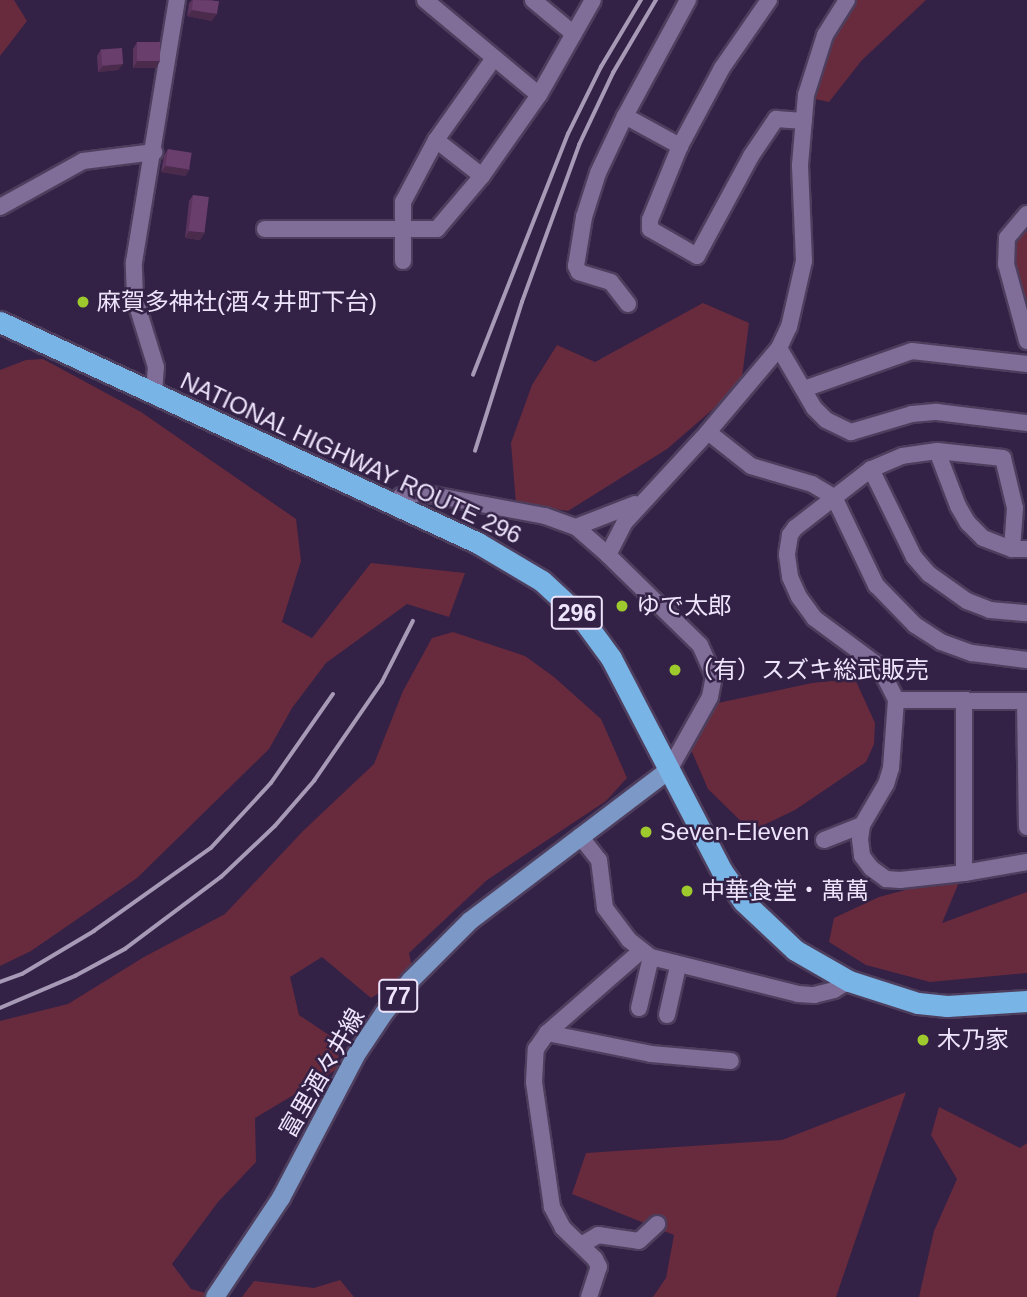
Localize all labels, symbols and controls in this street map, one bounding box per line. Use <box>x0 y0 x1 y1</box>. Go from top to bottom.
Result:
place label: 麻賀多神社(酒々井町下台) <box>97 288 377 316</box>
marker: 麻賀多神社(酒々井町下台) <box>75 294 91 310</box>
street label: NATIONAL HIGHWAY ROUTE 296 <box>175 366 527 550</box>
place label: ゆで太郎 <box>636 592 732 620</box>
road number: 296 <box>551 594 603 632</box>
marker: ゆで太郎 <box>614 598 630 614</box>
place label: （有）スズキ総武販売 <box>689 656 929 684</box>
marker: （有）スズキ総武販売 <box>667 662 683 678</box>
place label: Seven-Eleven <box>660 818 809 846</box>
marker: Seven-Eleven <box>638 824 654 840</box>
place label: 中華食堂・萬萬 <box>701 877 869 905</box>
marker: 中華食堂・萬萬 <box>679 883 695 899</box>
road number: 77 <box>377 976 419 1015</box>
street label: 富里酒々井線 <box>274 1003 370 1143</box>
place label: 木乃家 <box>937 1026 1009 1054</box>
marker: 木乃家 <box>915 1032 931 1048</box>

